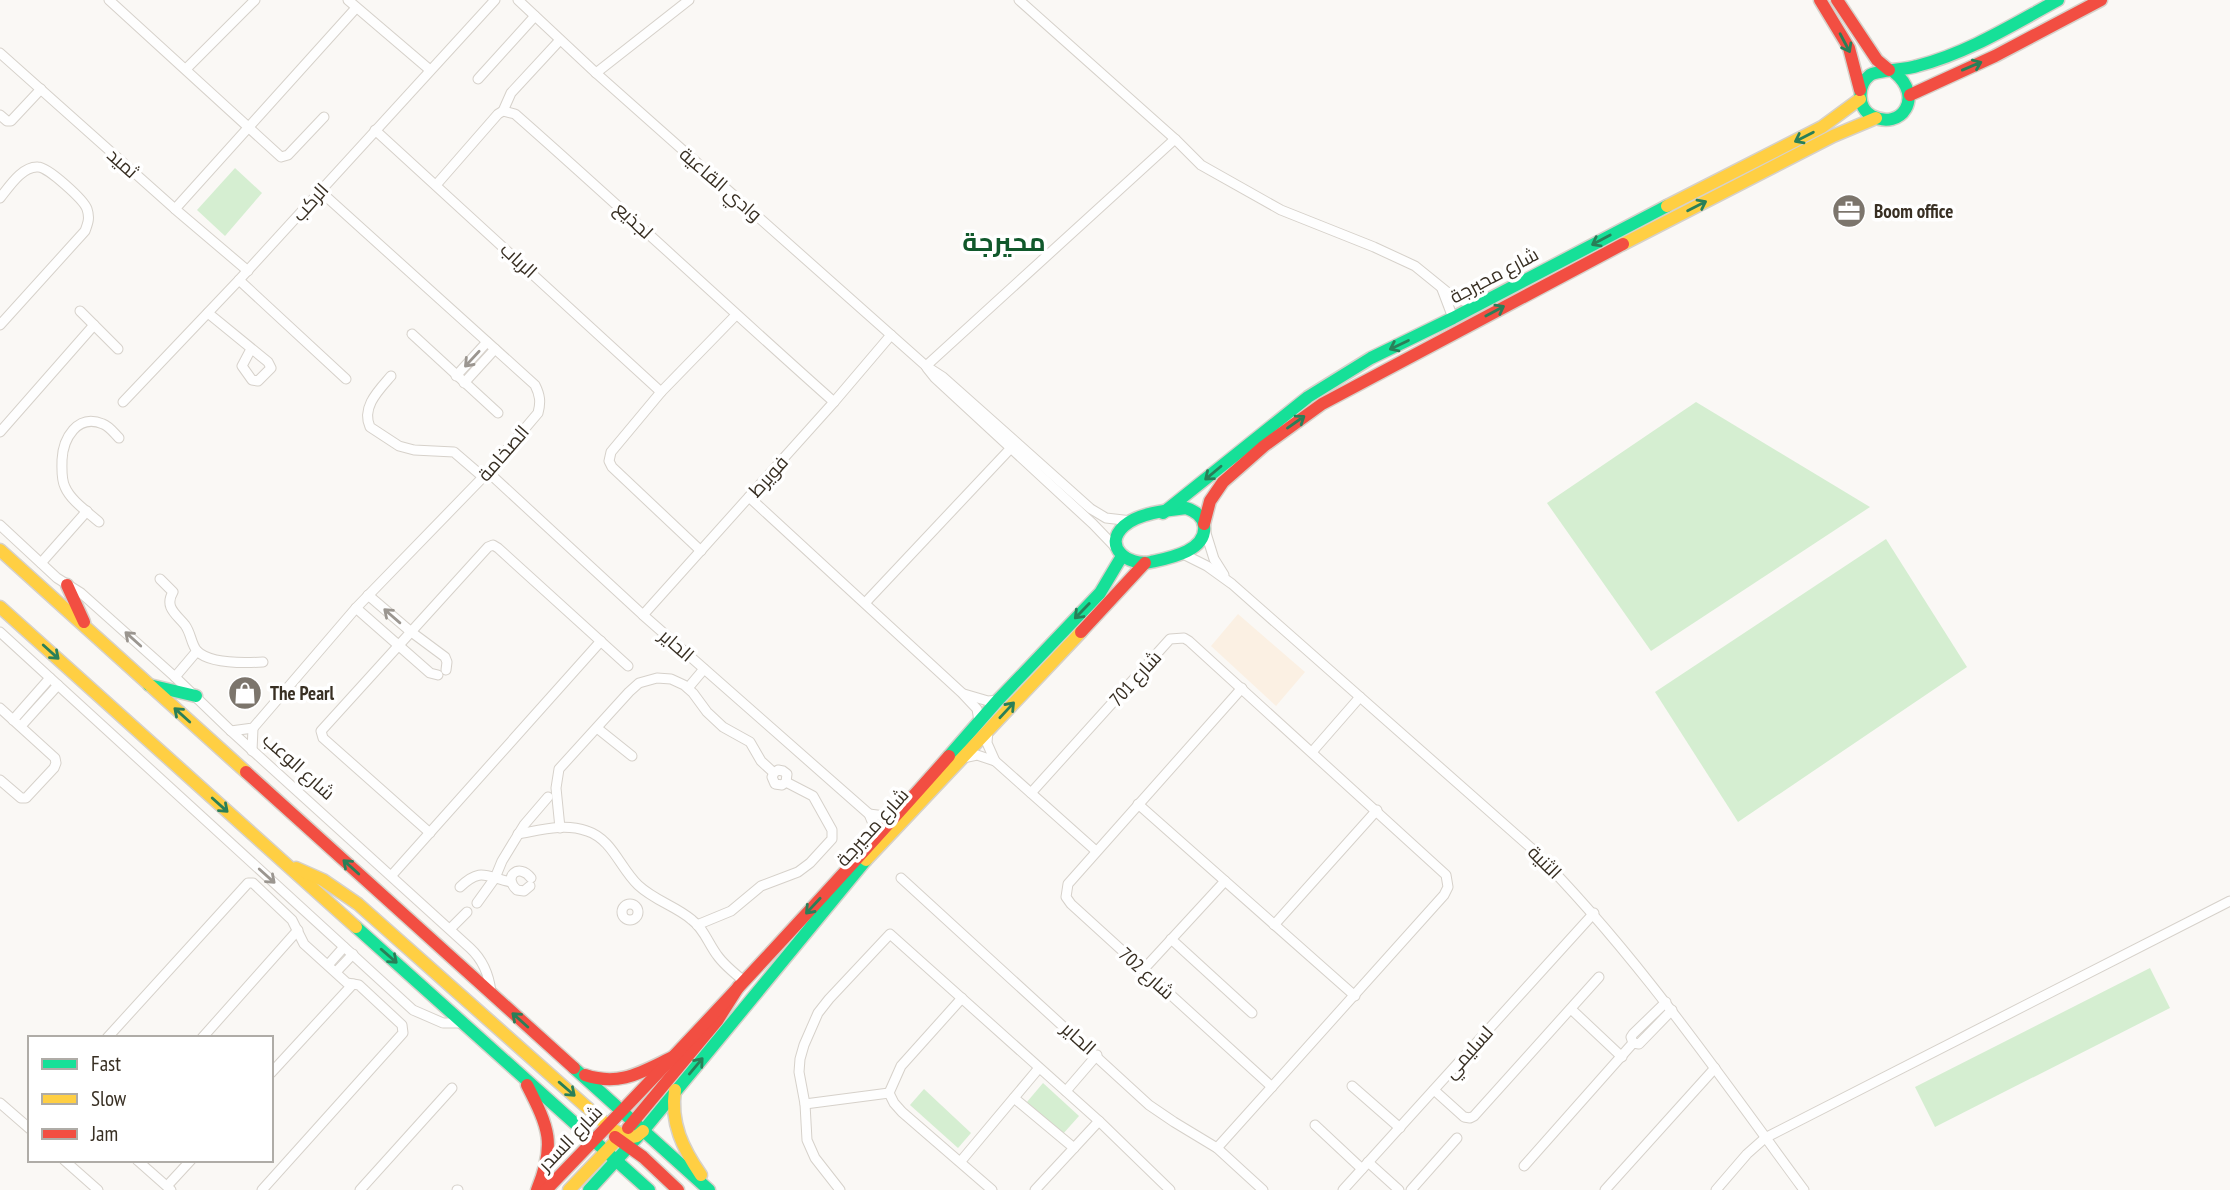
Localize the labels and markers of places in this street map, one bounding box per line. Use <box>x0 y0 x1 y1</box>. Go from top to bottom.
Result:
office icon: Boom office <box>1830 192 1868 230</box>
place label: Boom office <box>1874 199 1953 223</box>
shop icon: The Pearl <box>226 674 264 712</box>
place label: The Pearl <box>270 681 335 705</box>

